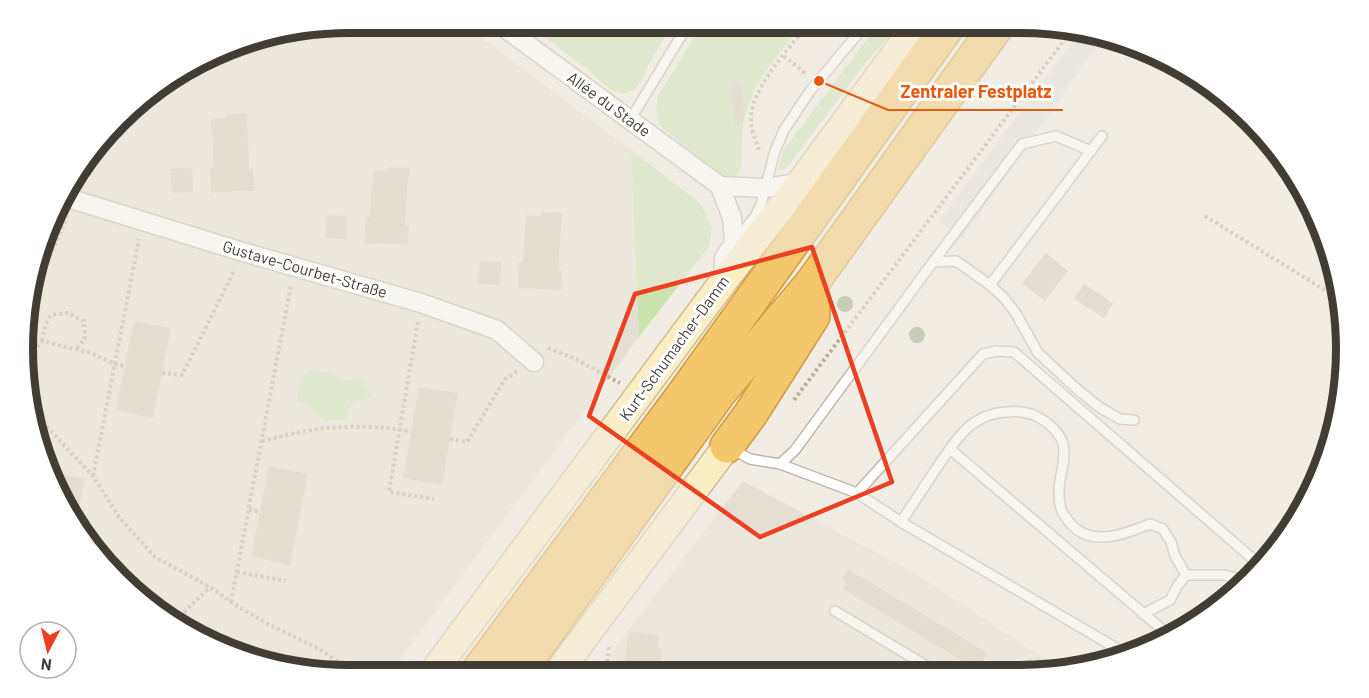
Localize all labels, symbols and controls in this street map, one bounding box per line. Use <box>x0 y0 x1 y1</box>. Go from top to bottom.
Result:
street label: Allée du Stade <box>564 67 655 140</box>
callout: Zentraler Festplatz <box>888 74 1063 110</box>
text: Zentraler Festplatz <box>900 80 1052 102</box>
street label: Gustave-Courbet-Straße <box>221 236 390 301</box>
street label: Kurt-Schumacher-Damm <box>615 272 733 424</box>
north arrow <box>18 620 78 680</box>
text: N <box>40 655 53 675</box>

